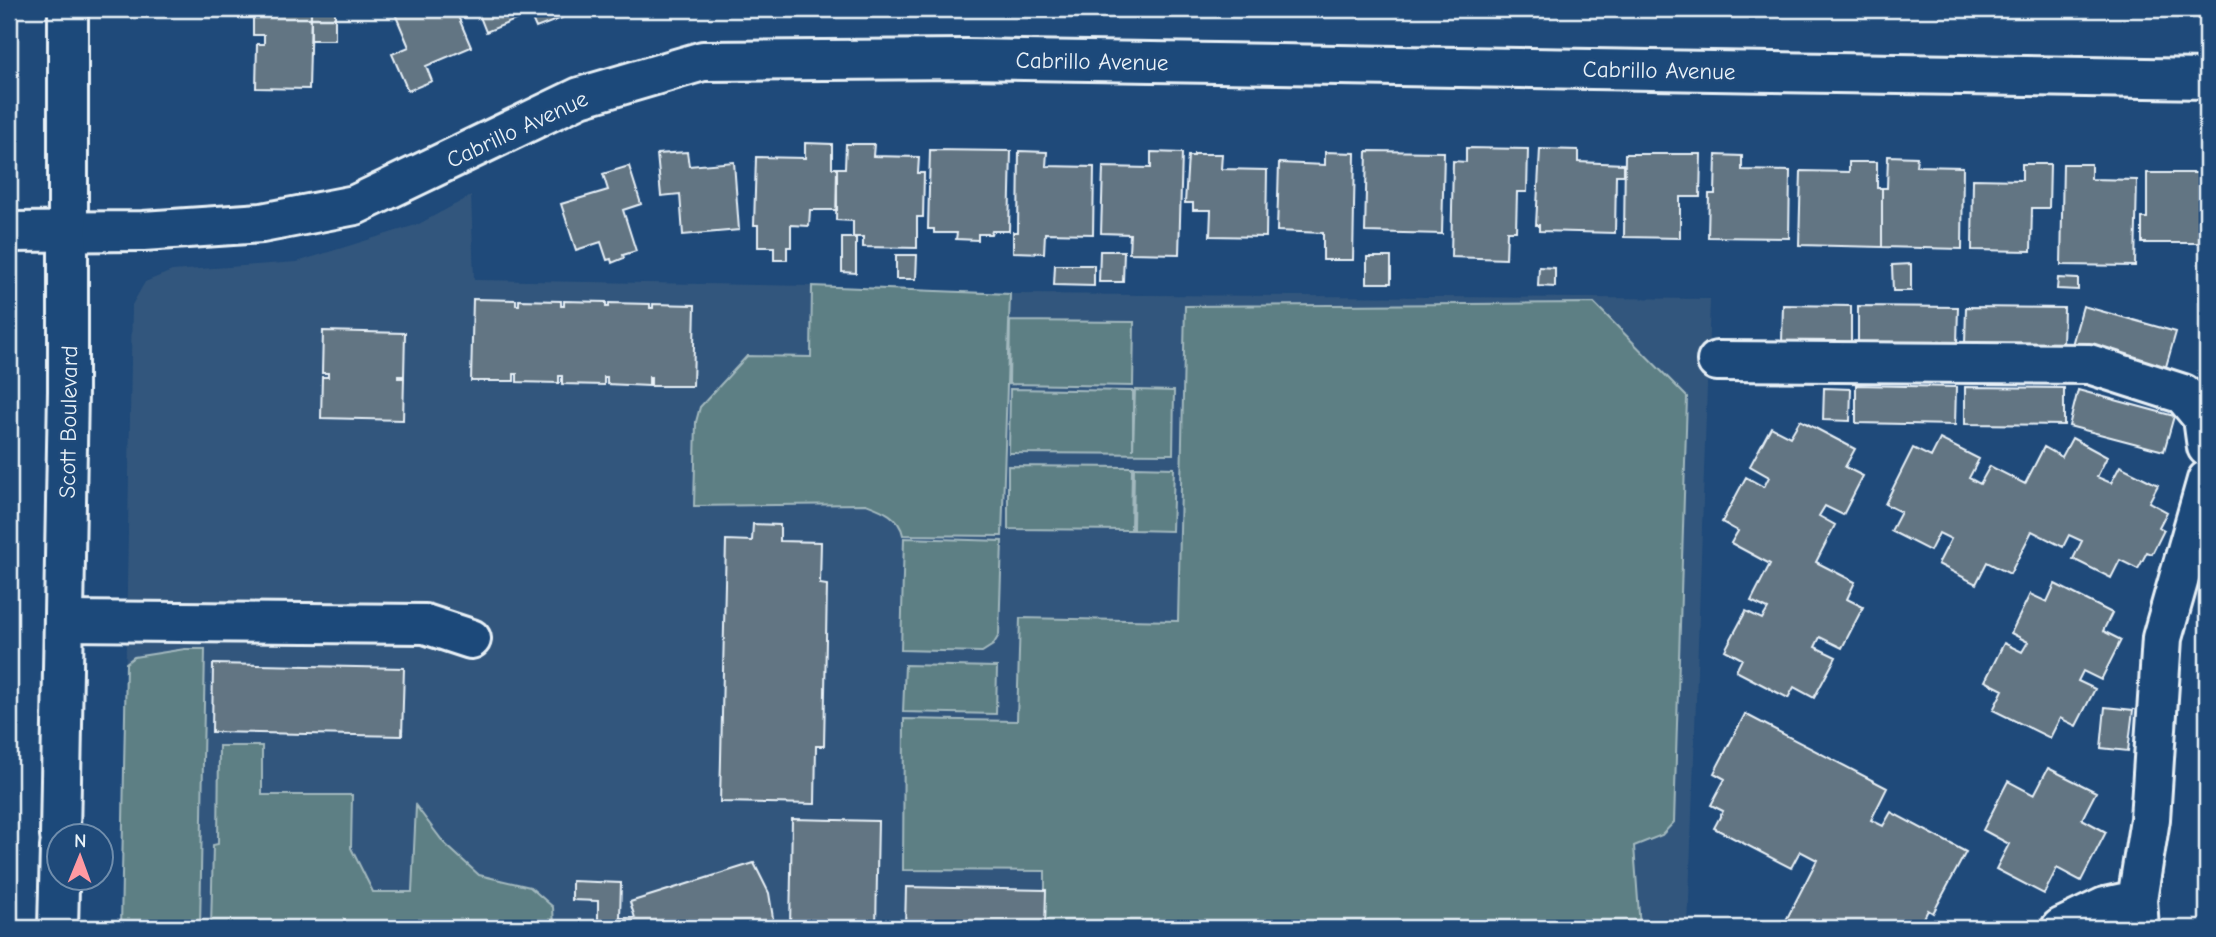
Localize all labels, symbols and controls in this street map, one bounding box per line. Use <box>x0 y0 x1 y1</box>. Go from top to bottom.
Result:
street label: Cabrillo Avenue <box>1015 47 1169 76</box>
street label: Cabrillo Avenue <box>1582 56 1736 85</box>
street label: Cabrillo Avenue <box>442 85 592 174</box>
street label: Scott Boulevard <box>54 345 83 499</box>
north arrow <box>46 822 116 892</box>
text: N <box>74 830 87 852</box>

